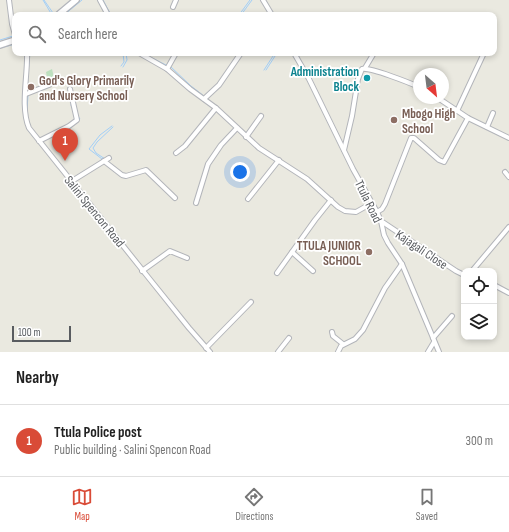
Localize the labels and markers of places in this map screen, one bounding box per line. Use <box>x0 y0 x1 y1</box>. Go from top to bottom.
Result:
place label: Administration Block <box>290 64 359 95</box>
place label: God's Glory Primarily and Nursery School <box>39 73 135 104</box>
marker: Administration Block <box>362 73 372 83</box>
marker: God's Glory Primarily and Nursery School <box>26 82 36 92</box>
place label: Mbogo High School <box>402 106 456 137</box>
marker: Mbogo High School <box>389 115 399 125</box>
pin: 1 <box>52 128 78 161</box>
place label: TTULA JUNIOR SCHOOL <box>297 238 362 269</box>
marker: TTULA JUNIOR SCHOOL <box>364 247 374 257</box>

